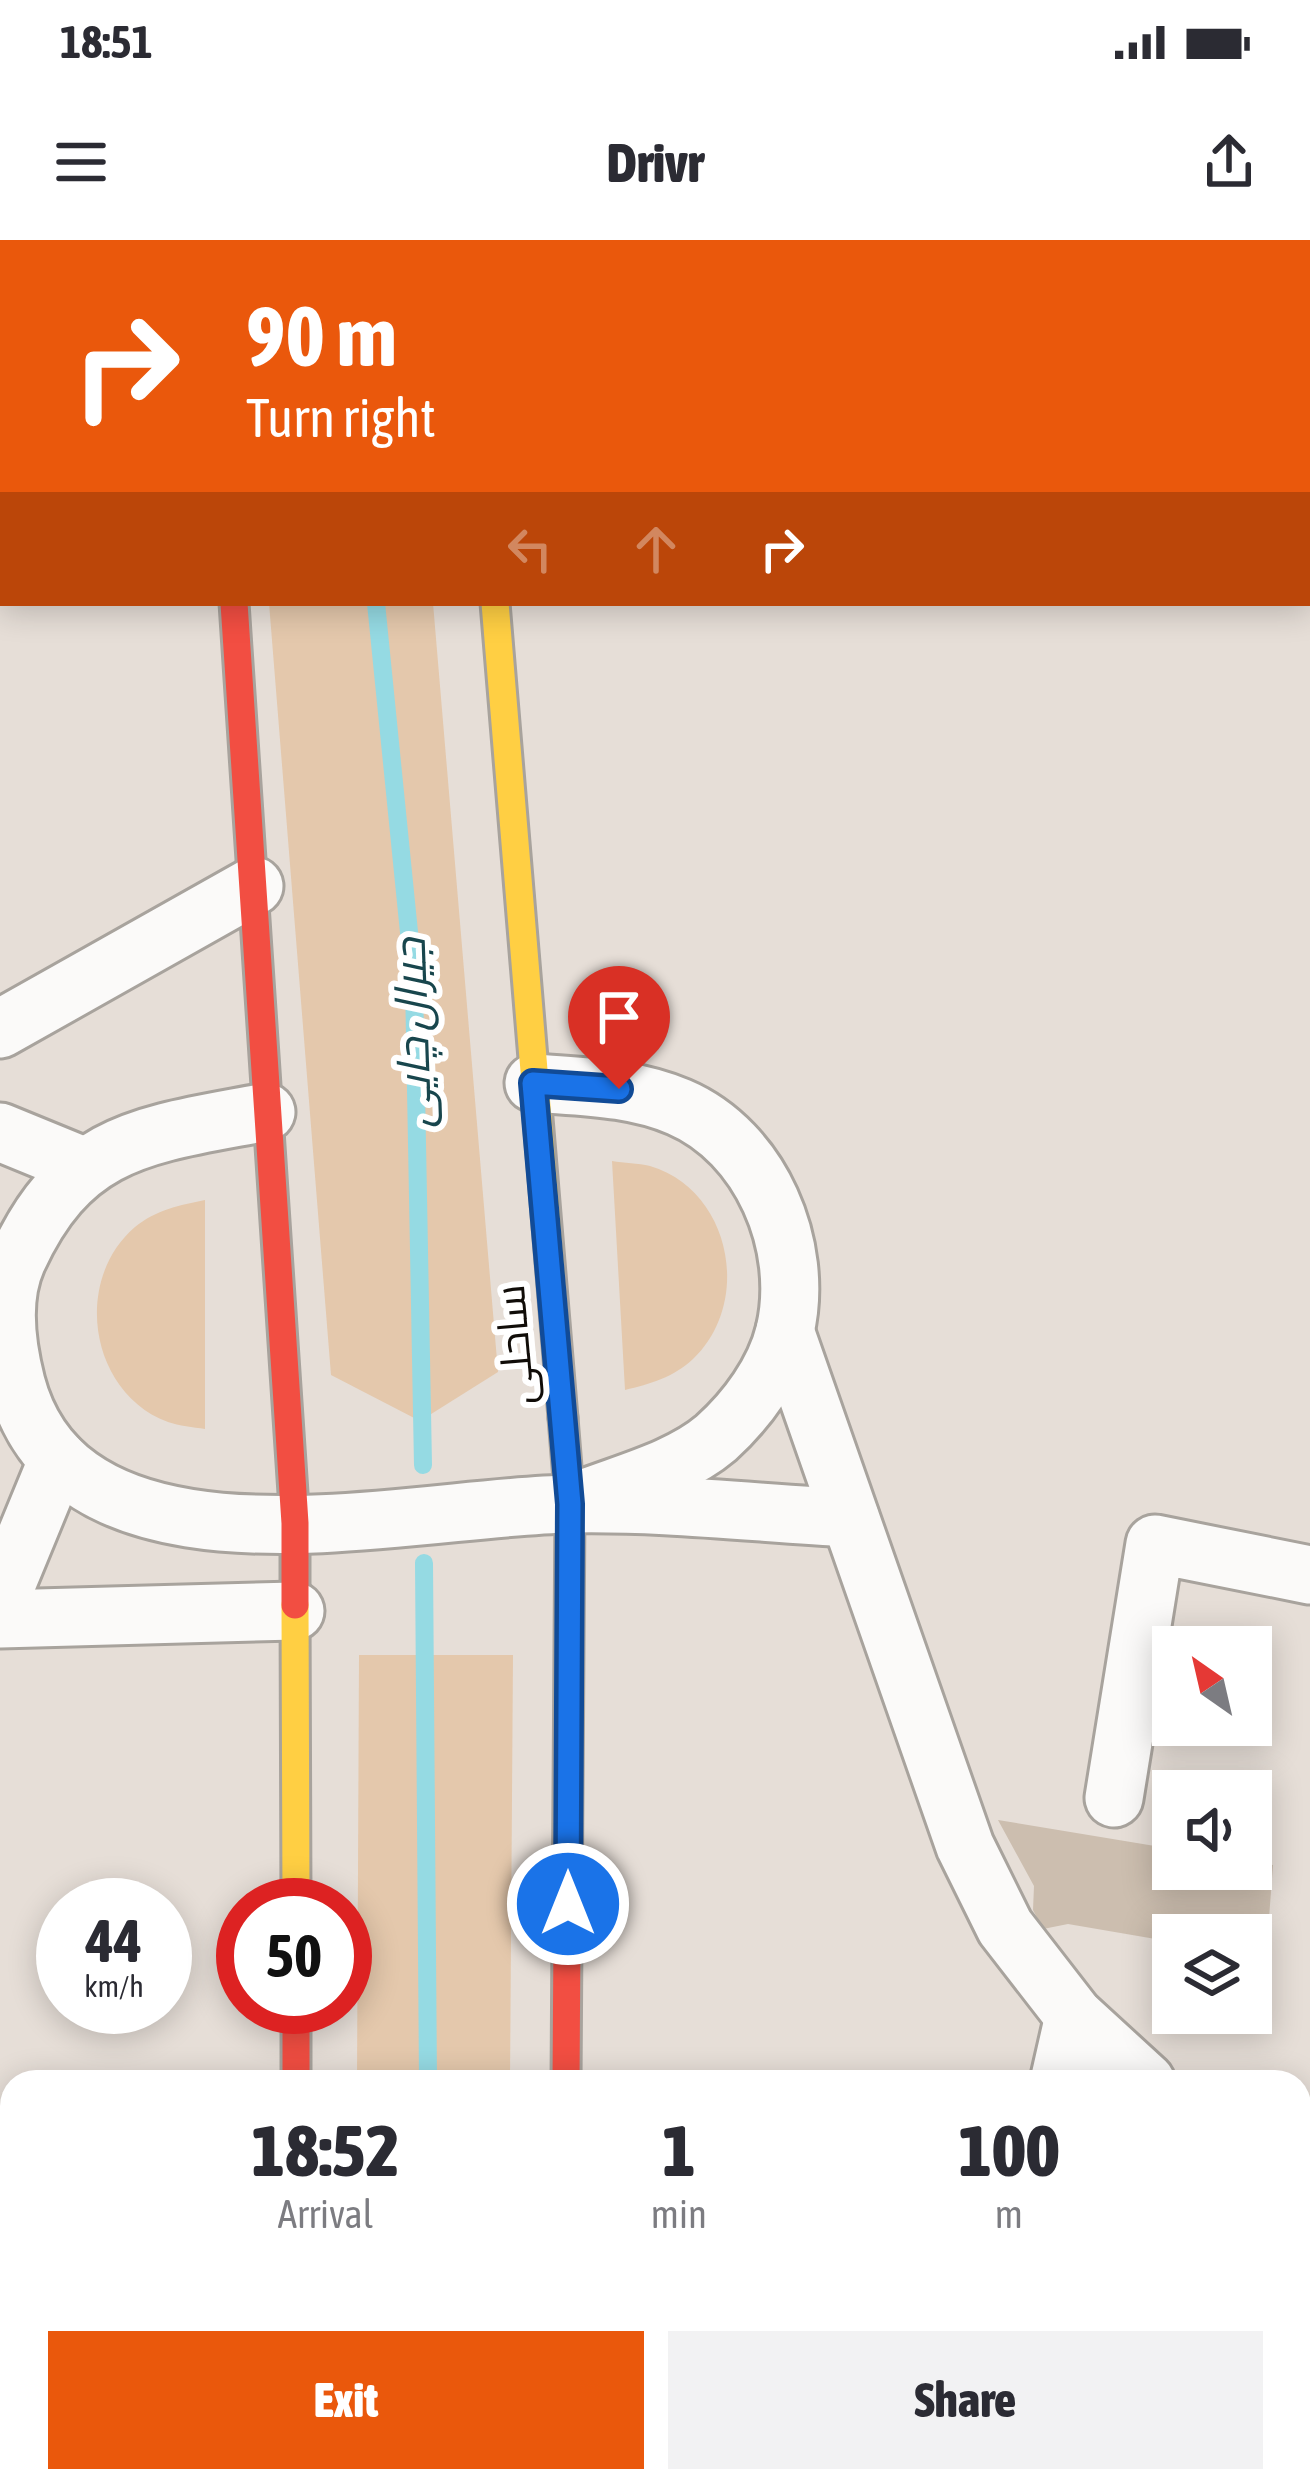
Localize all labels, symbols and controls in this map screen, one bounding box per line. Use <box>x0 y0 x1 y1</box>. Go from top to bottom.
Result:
text: 18:51 <box>60 16 153 68</box>
icon: menu <box>48 129 114 195</box>
icon: share <box>1196 129 1262 195</box>
text: Drivr <box>607 132 703 193</box>
icon: right <box>48 288 204 444</box>
text: 90 m <box>246 288 397 384</box>
text: Turn right <box>246 387 436 448</box>
icon: left <box>497 516 563 582</box>
icon: ahead <box>623 516 689 582</box>
icon: right <box>749 516 815 582</box>
water label: جیرال چایی <box>383 935 445 1129</box>
pin <box>568 966 670 1089</box>
icon: arrive <box>586 984 652 1050</box>
street label: ساحلی <box>485 1283 544 1407</box>
north arrow <box>1152 1626 1272 1746</box>
map controls <box>1152 1626 1272 2034</box>
button: sound <box>1152 1770 1272 1890</box>
position arrow <box>505 1841 631 1967</box>
speed limit sign: 50 <box>216 1878 372 2034</box>
text: 44 <box>86 1906 142 1975</box>
button: layers <box>1152 1914 1272 2034</box>
text: km/h <box>84 1969 144 2003</box>
text: 18:52 <box>251 2109 400 2191</box>
text: 1 <box>662 2109 696 2191</box>
text: 100 <box>958 2109 1060 2191</box>
text: Arrival <box>278 2192 373 2236</box>
text: min <box>651 2192 707 2236</box>
text: m <box>995 2192 1023 2236</box>
button: Exit <box>48 2331 644 2469</box>
button: Share <box>668 2331 1263 2469</box>

